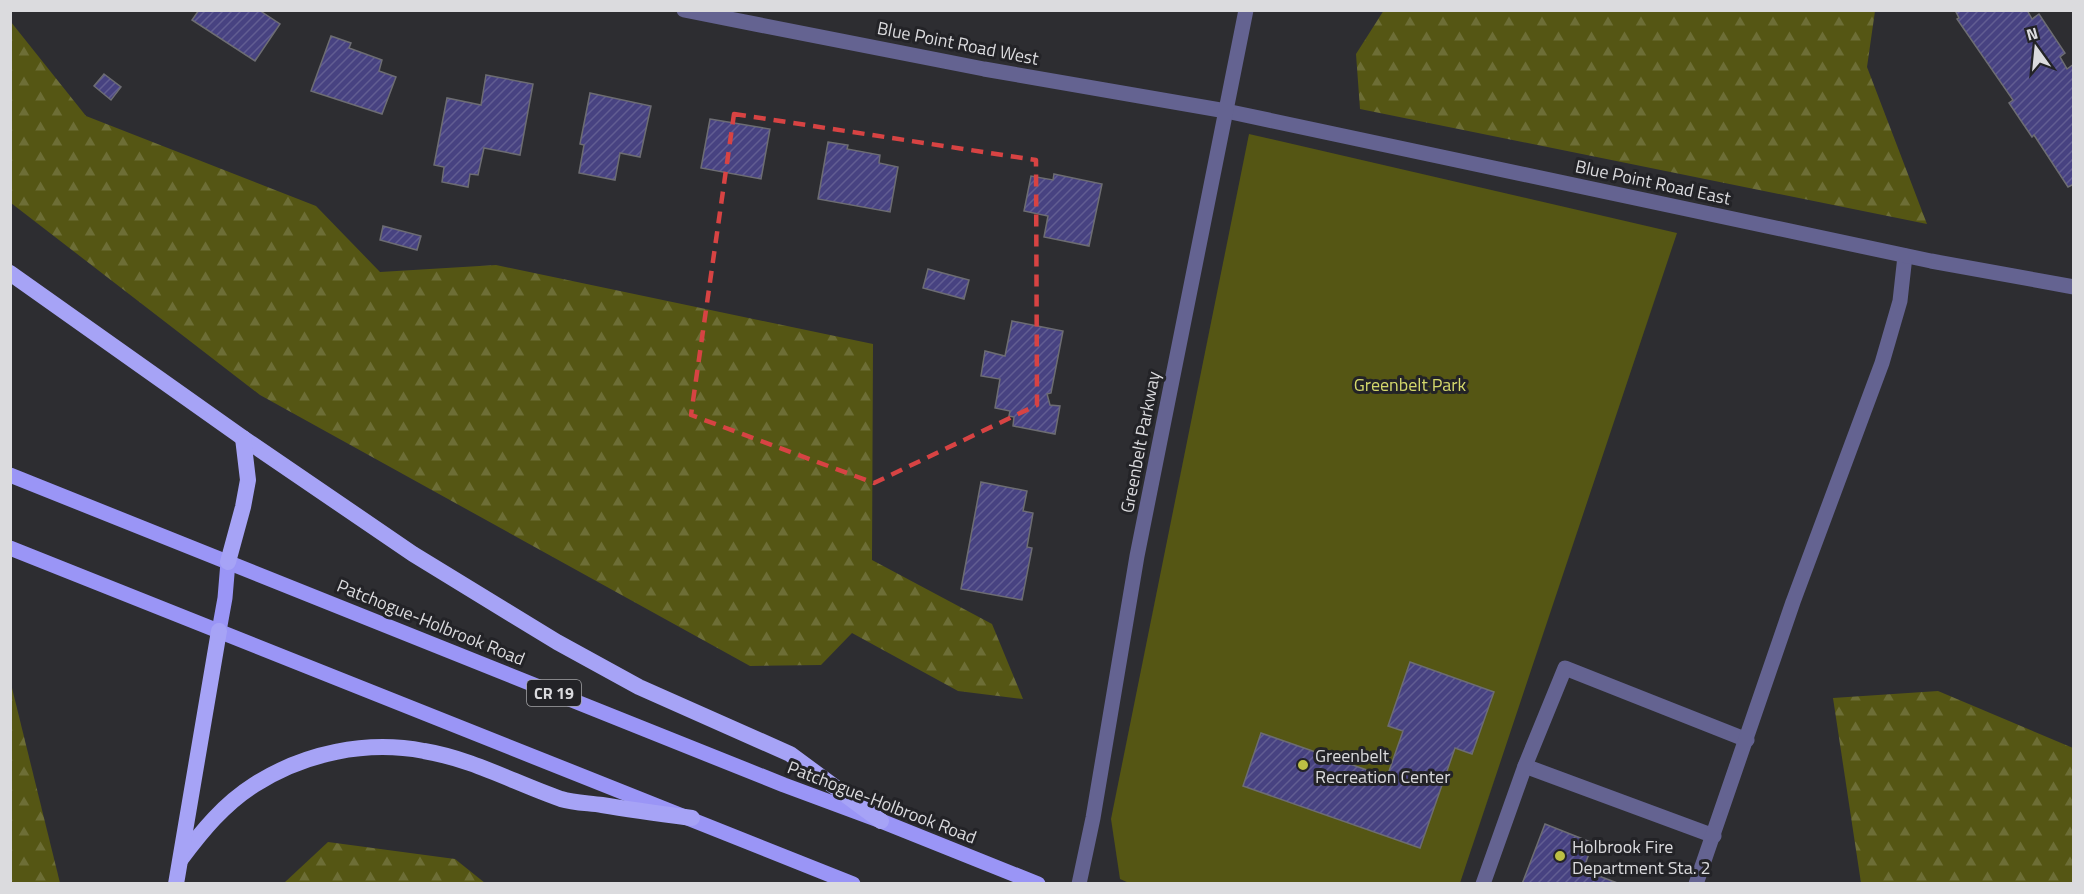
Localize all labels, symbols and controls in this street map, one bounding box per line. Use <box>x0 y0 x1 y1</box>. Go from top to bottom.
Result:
street label: Blue Point Road West <box>875 14 1042 72</box>
north arrow <box>2006 18 2066 78</box>
text: N <box>2024 20 2041 47</box>
street label: Blue Point Road East <box>1573 152 1734 212</box>
street label: Greenbelt Parkway <box>1113 369 1167 515</box>
park label: Greenbelt Park <box>1354 371 1467 398</box>
street label: Patchogue-Holbrook Road <box>333 572 529 672</box>
road number: CR 19 <box>527 680 581 706</box>
place label: Greenbelt Recreation Center <box>1315 742 1450 790</box>
street label: Patchogue-Holbrook Road <box>784 753 980 851</box>
marker: Greenbelt Recreation Center <box>1296 758 1310 772</box>
place label: Holbrook Fire Department Sta. 2 <box>1572 833 1711 881</box>
marker: Holbrook Fire Department Sta. 2 <box>1553 849 1567 863</box>

